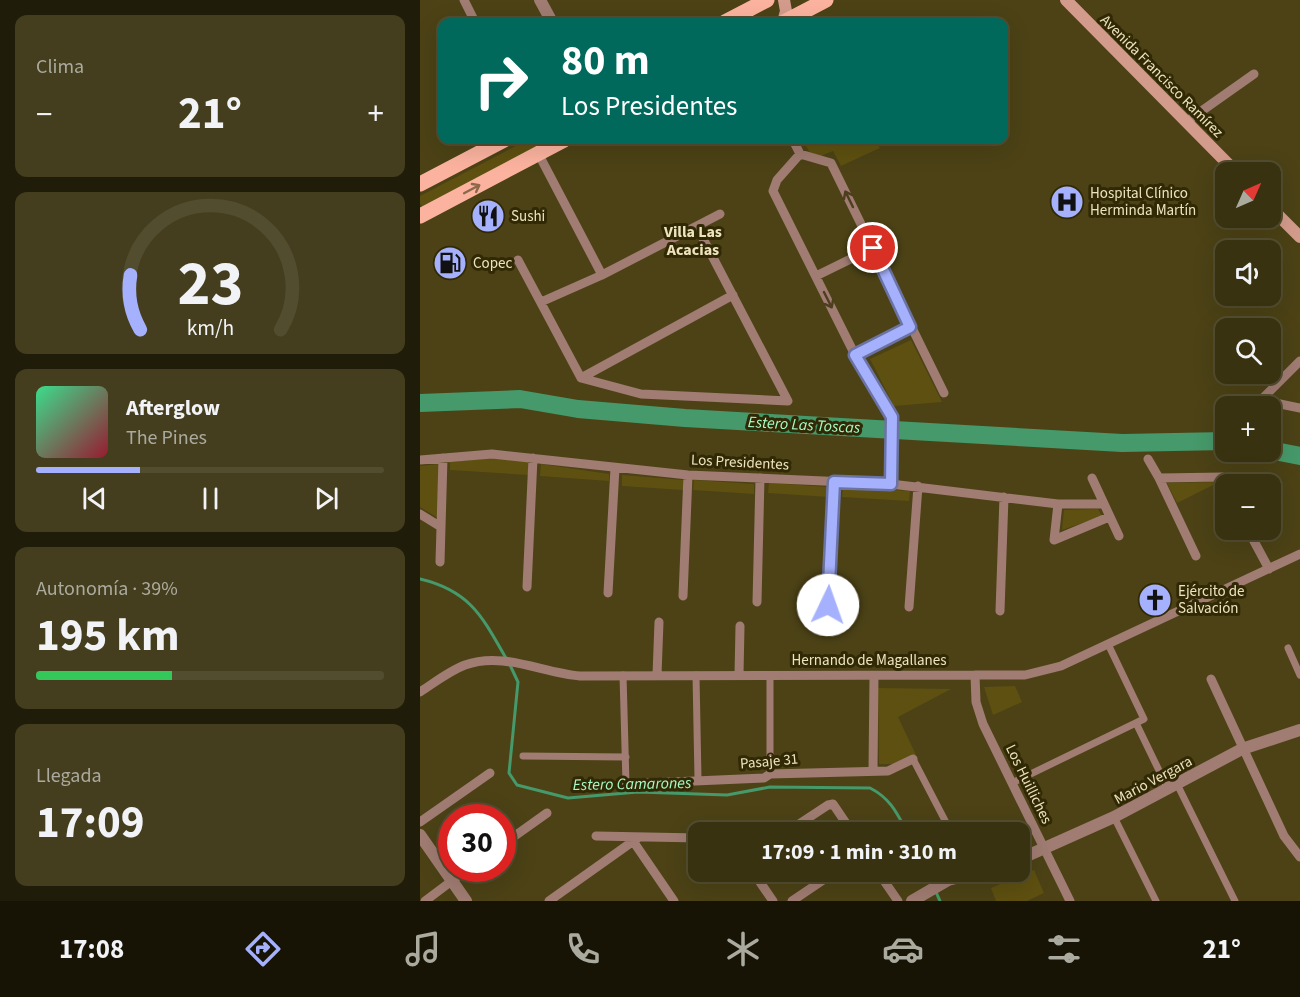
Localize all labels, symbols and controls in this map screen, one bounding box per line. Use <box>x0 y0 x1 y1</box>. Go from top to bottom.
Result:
street label: Avenida Francisco Ramírez <box>1095 10 1228 143</box>
text: 80 m <box>561 31 650 91</box>
icon: right <box>462 42 540 120</box>
text: Clima <box>36 53 84 81</box>
text: 21° <box>178 82 242 146</box>
text: Los Presidentes <box>561 87 737 126</box>
text: − <box>36 91 52 138</box>
text: + <box>368 91 384 138</box>
north arrow <box>1215 162 1281 228</box>
map controls <box>1215 162 1281 540</box>
one-way arrow <box>462 183 480 194</box>
place label: Hospital Clínico Herminda Martín <box>1090 183 1196 221</box>
hospital icon: Hospital Clínico Herminda Martín <box>1049 184 1085 220</box>
one-way arrow <box>842 190 854 208</box>
restaurant icon: Sushi <box>470 198 506 234</box>
place label: Sushi <box>511 206 545 227</box>
district label: Villa Las Acacias <box>663 221 722 261</box>
pin <box>847 222 898 273</box>
icon: arrive <box>856 231 889 264</box>
text: 23 <box>177 240 243 329</box>
button: sound <box>1215 240 1281 306</box>
fuel station icon: Copec <box>432 245 468 281</box>
place label: Copec <box>473 253 512 274</box>
one-way arrow <box>822 290 834 308</box>
text: km/h <box>186 314 234 345</box>
button: search <box>1215 318 1281 384</box>
text: Afterglow <box>126 392 220 424</box>
button: + <box>1215 396 1281 462</box>
water label: Estero Las Toscas <box>747 411 861 439</box>
text: The Pines <box>126 424 207 452</box>
street label: Los Presidentes <box>690 449 789 476</box>
button: − <box>1215 474 1281 540</box>
icon: previous <box>78 482 111 515</box>
icon: pause <box>194 482 227 515</box>
icon: next <box>310 482 343 515</box>
position arrow <box>796 573 860 637</box>
text: Autonomía · 39% <box>36 575 178 603</box>
place label: Ejército de Salvación <box>1178 581 1244 619</box>
church icon: Ejército de Salvación <box>1137 582 1173 618</box>
text: 195 km <box>36 604 180 668</box>
street label: Hernando de Magallanes <box>791 650 947 671</box>
street label: Los Huilliches <box>1000 741 1057 828</box>
street label: Pasaje 31 <box>739 748 799 774</box>
street label: Mario Vergara <box>1110 751 1196 810</box>
text: Llegada <box>36 762 102 790</box>
water label: Estero Camarones <box>572 772 692 796</box>
text: 17:09 <box>36 791 145 855</box>
speed limit sign: 30 <box>438 804 516 882</box>
text: 17:09 · 1 min · 310 m <box>761 836 957 868</box>
icon: directions <box>242 928 284 970</box>
icon: music <box>402 928 444 970</box>
icon: phone <box>562 928 604 970</box>
icon: climate <box>722 928 764 970</box>
icon: car <box>882 928 924 970</box>
icon: filters <box>1043 928 1085 970</box>
text: 17:08 <box>59 930 124 969</box>
text: 21° <box>1203 930 1241 969</box>

